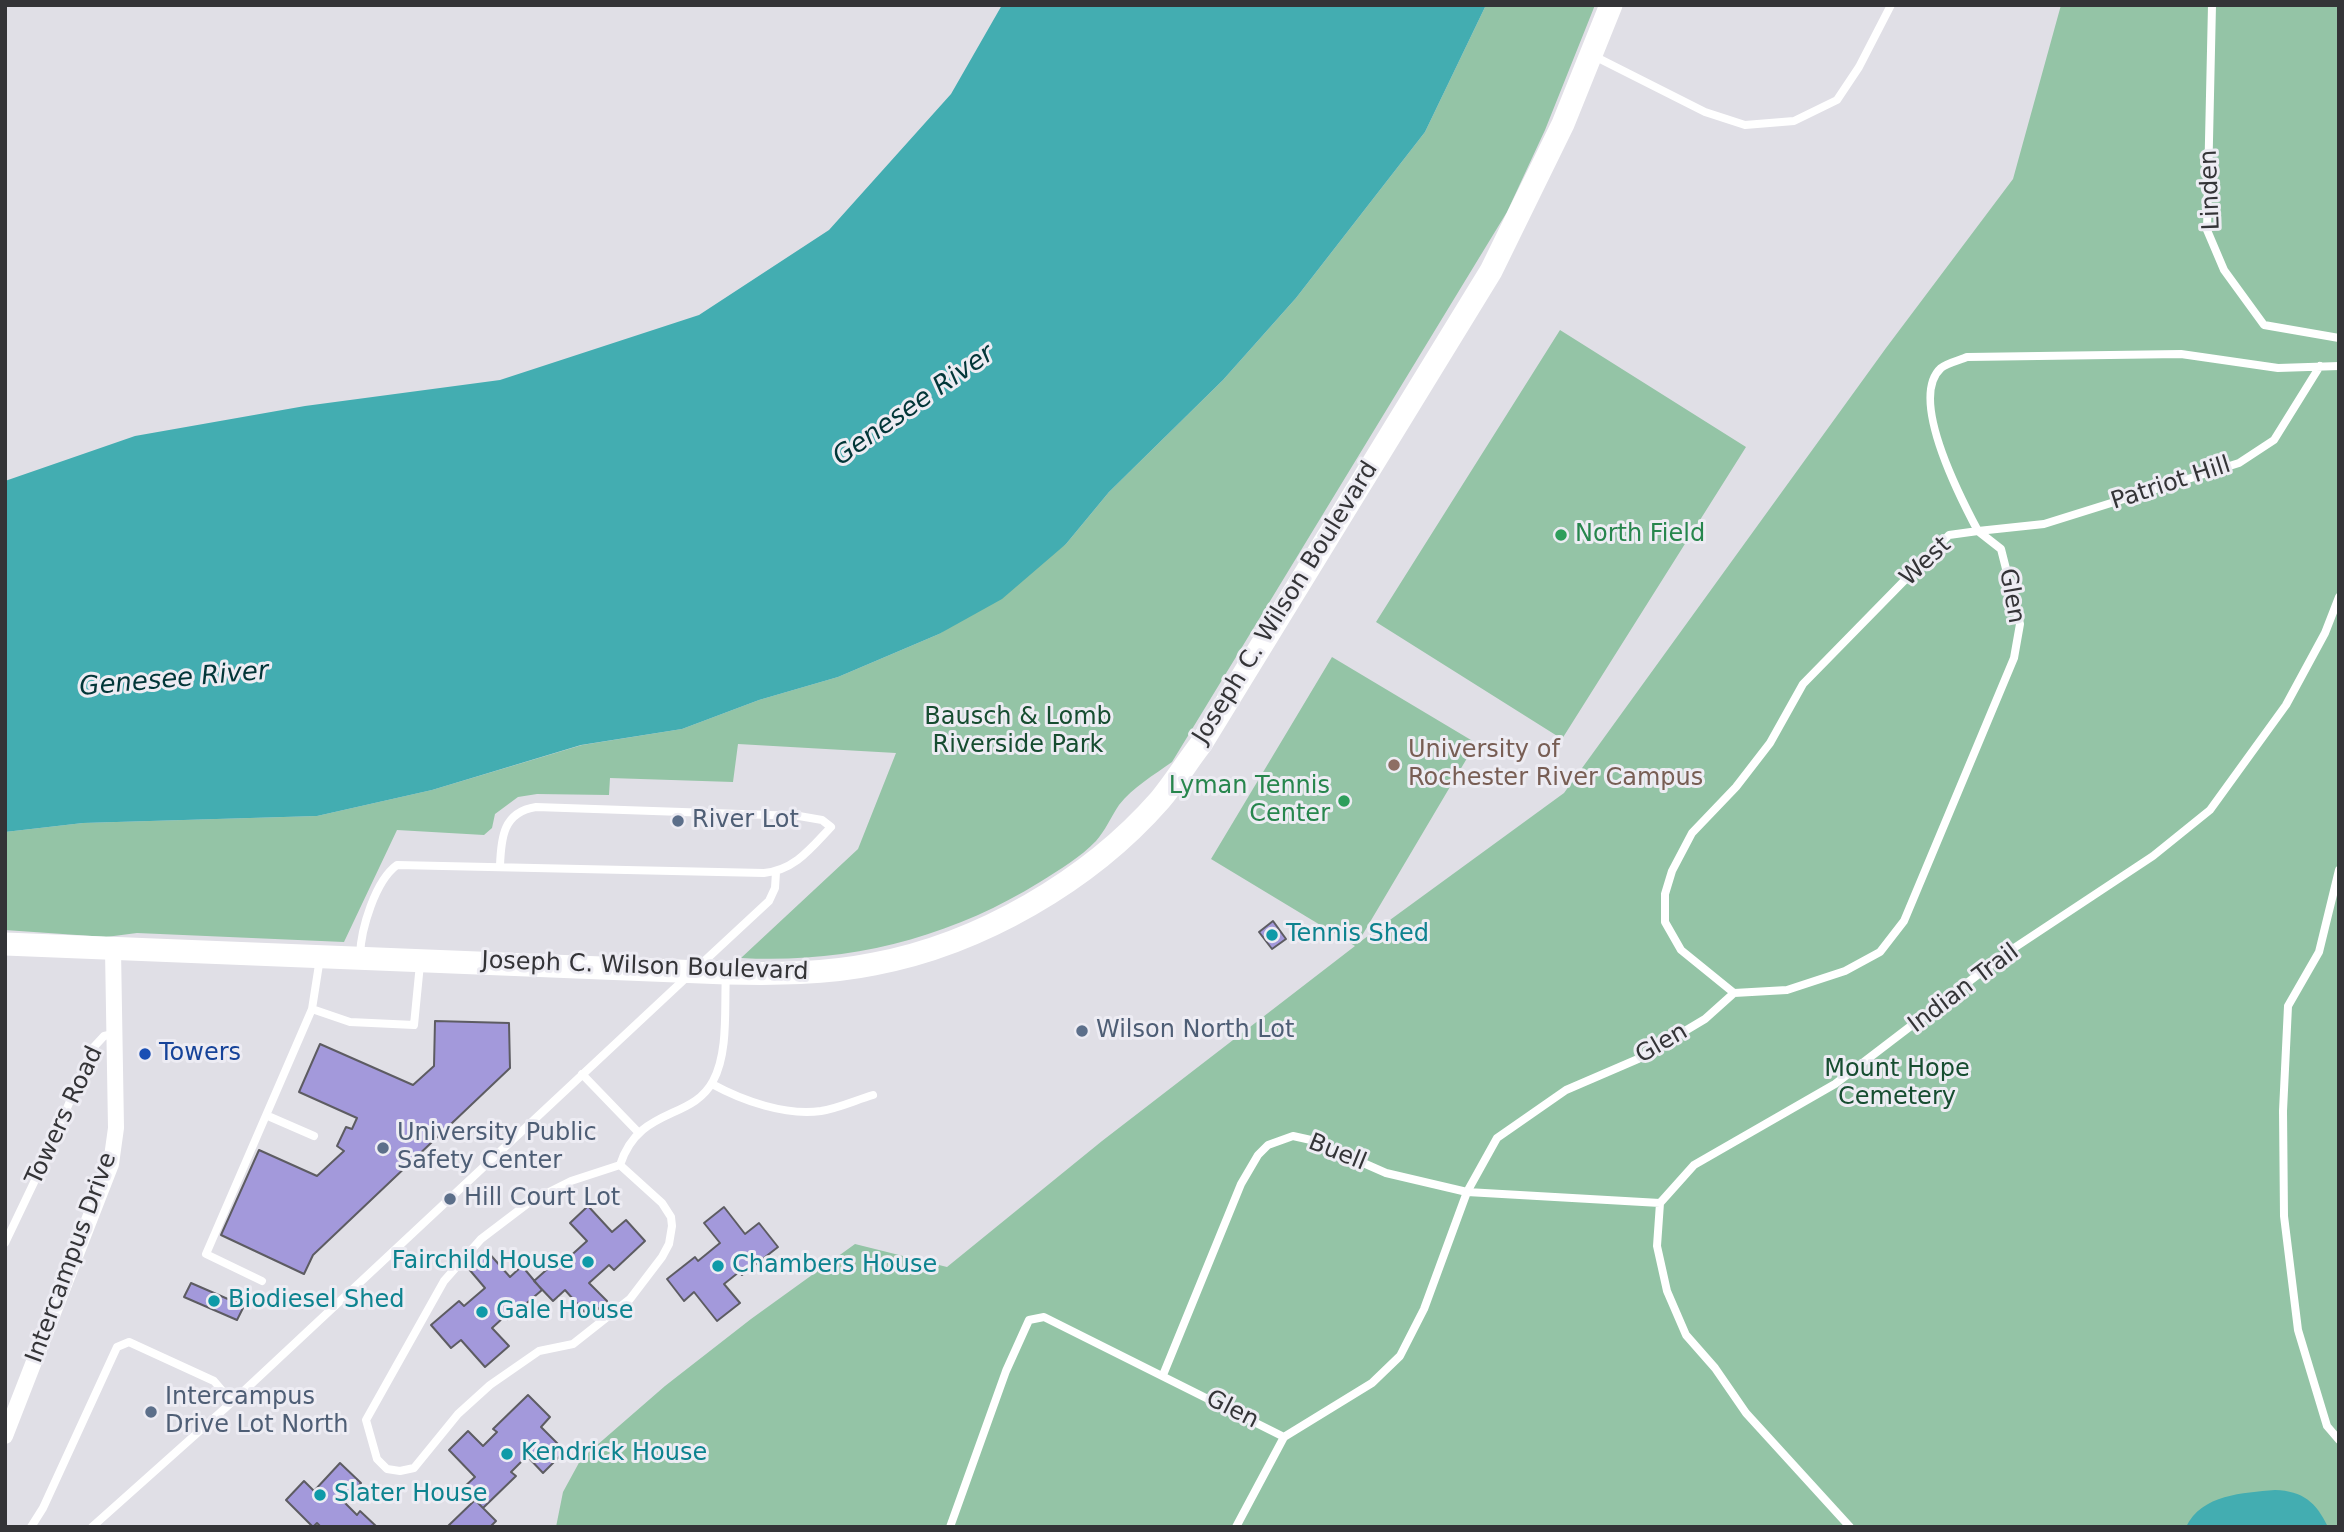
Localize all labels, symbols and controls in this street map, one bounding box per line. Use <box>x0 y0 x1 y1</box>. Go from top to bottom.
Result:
street label: Linden <box>2195 149 2227 231</box>
water label: Genesee River <box>827 339 1001 473</box>
street label: Patriot Hill <box>2108 451 2234 517</box>
street label: Joseph C. Wilson Boulevard <box>1187 457 1385 749</box>
place label: North Field <box>1575 521 1705 549</box>
marker: North Field <box>1553 527 1569 543</box>
street label: West <box>1895 531 1957 593</box>
street label: Glen <box>1992 566 2030 626</box>
water label: Genesee River <box>78 656 270 704</box>
park label: Bausch & Lomb Riverside Park <box>924 704 1112 760</box>
place label: University of Rochester River Campus <box>1408 737 1703 793</box>
marker: University of Rochester River Campus <box>1386 757 1402 773</box>
place label: Lyman Tennis Center <box>1169 773 1330 829</box>
marker: Lyman Tennis Center <box>1336 793 1352 809</box>
place label: River Lot <box>692 807 799 835</box>
marker: River Lot <box>670 813 686 829</box>
place label: Tennis Shed <box>1286 921 1429 949</box>
marker: Tennis Shed <box>1264 927 1280 943</box>
street label: Indian Trail <box>1903 938 2025 1040</box>
street label: Joseph C. Wilson Boulevard <box>481 947 809 987</box>
place label: Wilson North Lot <box>1096 1017 1294 1045</box>
street label: Glen <box>1631 1018 1693 1070</box>
marker: Wilson North Lot <box>1074 1023 1090 1039</box>
place label: Towers <box>159 1040 241 1068</box>
street label: Towers Road <box>20 1042 110 1190</box>
marker: Towers <box>137 1046 153 1062</box>
park label: Mount Hope Cemetery <box>1824 1056 1970 1112</box>
place label: University Public Safety Center <box>397 1120 597 1176</box>
street label: Buell <box>1304 1128 1370 1178</box>
marker: University Public Safety Center <box>375 1140 391 1156</box>
street label: Intercampus Drive <box>21 1149 123 1367</box>
place label: Hill Court Lot <box>464 1185 620 1213</box>
marker: Hill Court Lot <box>442 1191 458 1207</box>
place label: Fairchild House <box>392 1248 574 1276</box>
place label: Chambers House <box>732 1252 937 1280</box>
marker: Fairchild House <box>580 1254 596 1270</box>
marker: Chambers House <box>710 1258 726 1274</box>
place label: Biodiesel Shed <box>228 1287 404 1315</box>
marker: Biodiesel Shed <box>206 1293 222 1309</box>
place label: Gale House <box>496 1298 634 1326</box>
marker: Gale House <box>474 1304 490 1320</box>
place label: Intercampus Drive Lot North <box>165 1384 348 1440</box>
street label: Glen <box>1201 1385 1263 1435</box>
marker: Intercampus Drive Lot North <box>143 1404 159 1420</box>
place label: Kendrick House <box>521 1440 707 1468</box>
marker: Kendrick House <box>499 1446 515 1462</box>
place label: Slater House <box>334 1481 487 1509</box>
marker: Slater House <box>312 1487 328 1503</box>

